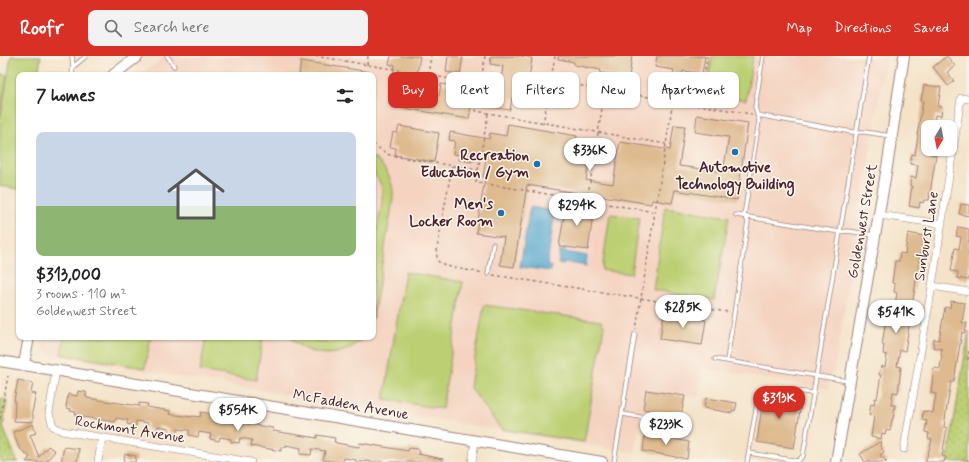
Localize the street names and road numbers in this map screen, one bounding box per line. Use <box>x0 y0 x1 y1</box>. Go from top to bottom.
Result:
street label: Goldenwest Street <box>843 162 883 280</box>
street label: Sunburst Lane <box>910 190 944 282</box>
street label: McFadden Avenue <box>291 385 410 425</box>
street label: Rockmont Avenue <box>73 411 186 449</box>

